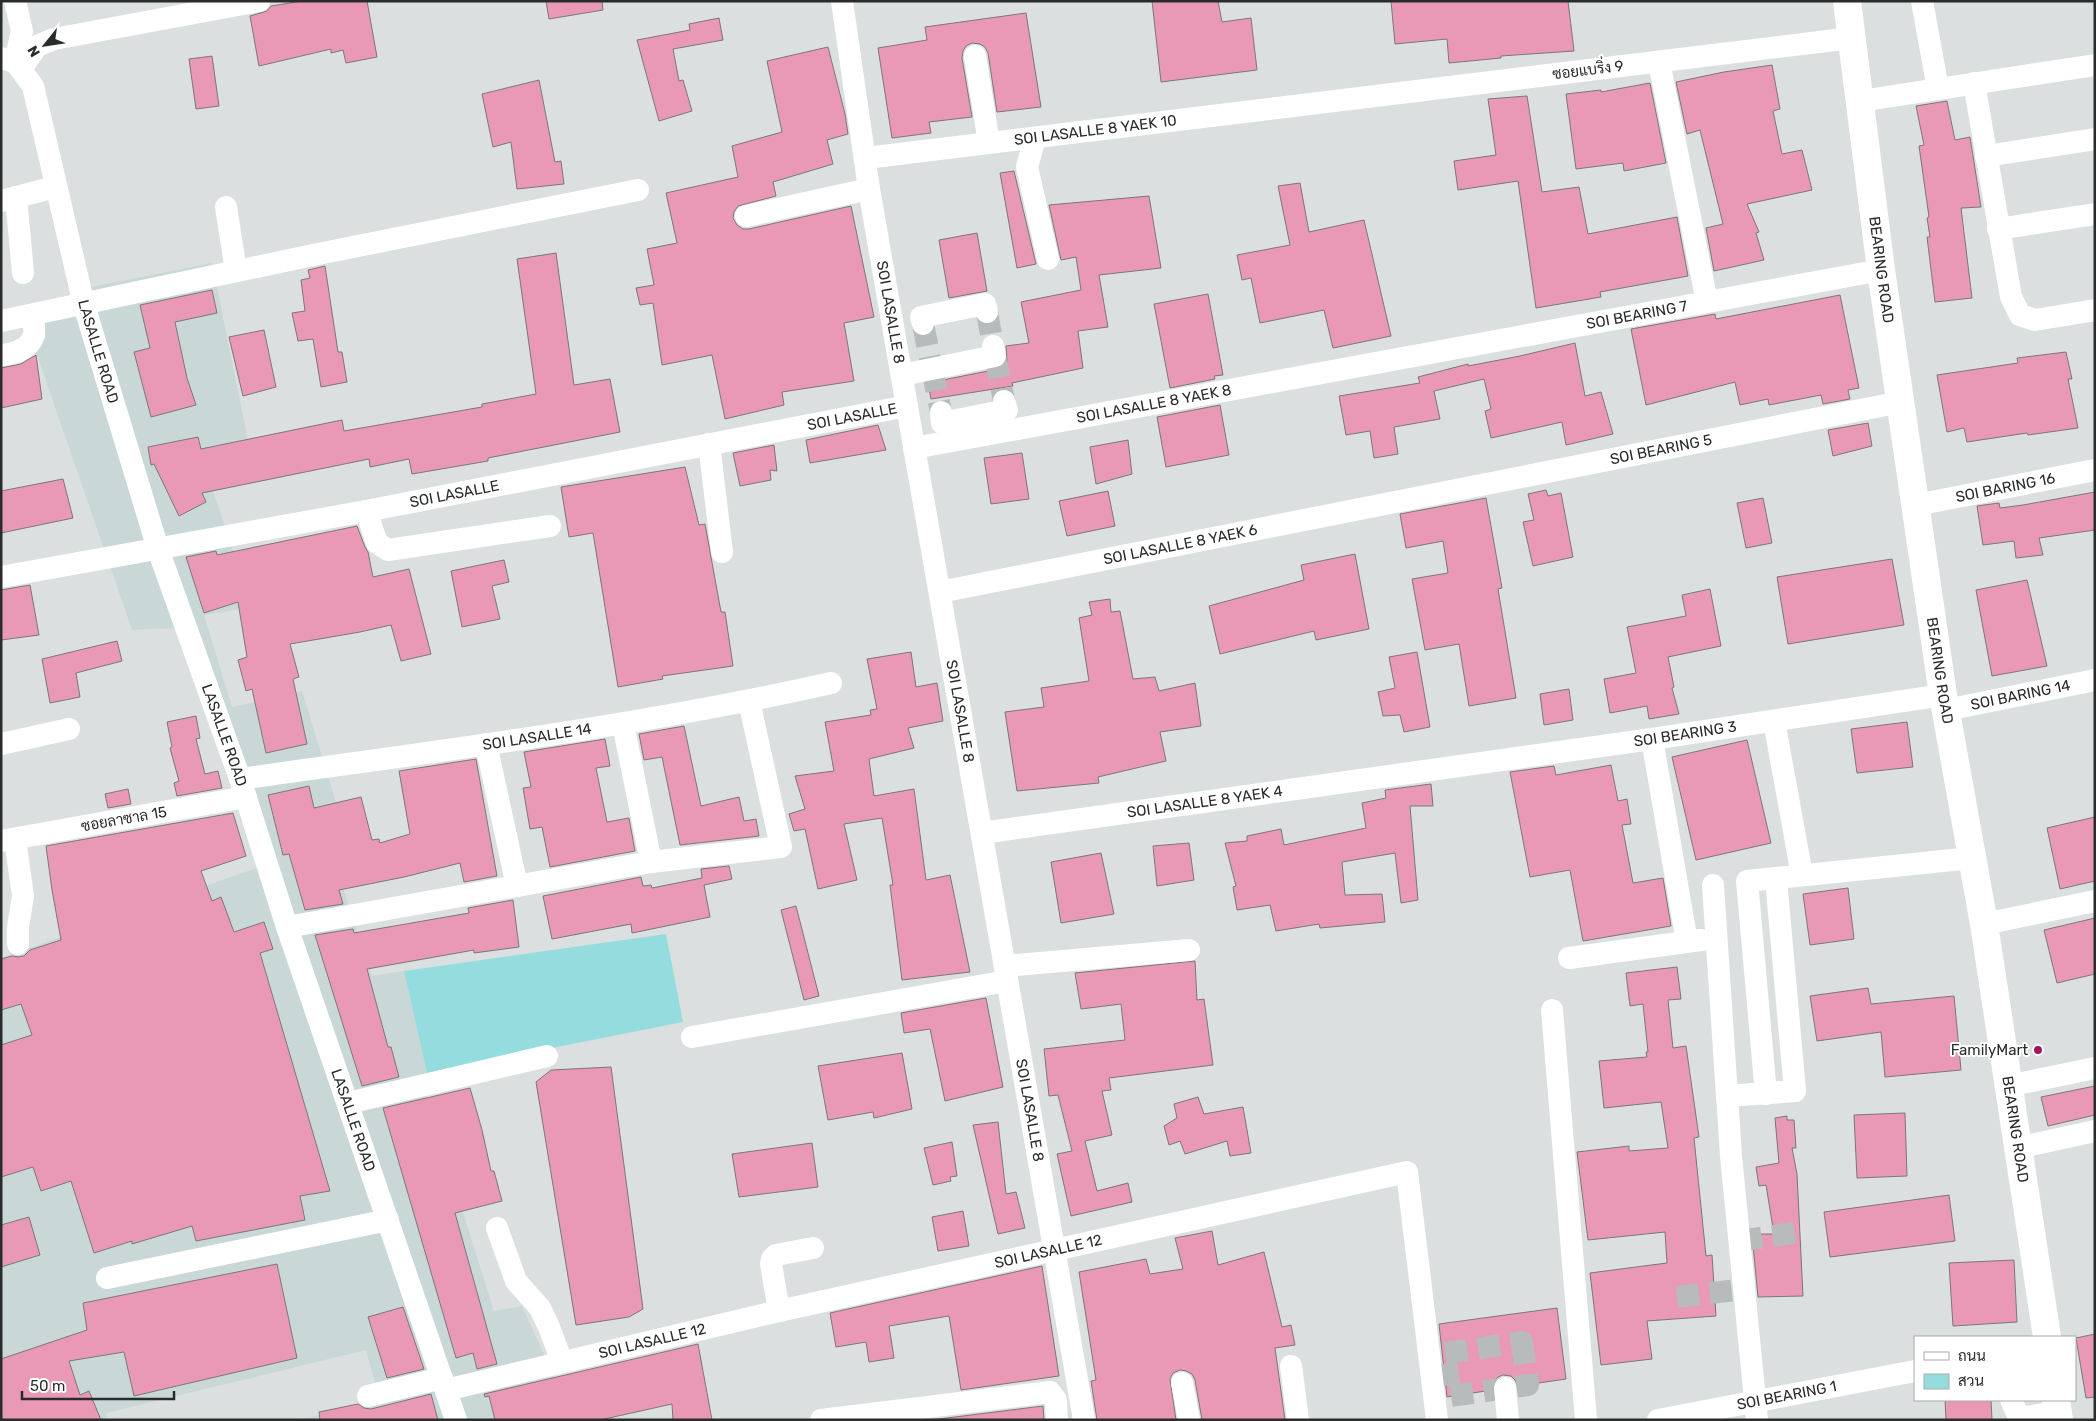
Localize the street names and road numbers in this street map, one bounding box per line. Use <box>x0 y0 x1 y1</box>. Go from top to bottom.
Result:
street label: ซอยแบริ่ง 9 <box>1551 51 1625 83</box>
street label: SOI LASALLE 8 YAEK 10 <box>1013 111 1178 149</box>
street label: BEARING ROAD <box>1865 215 1898 324</box>
street label: SOI LASALLE 8 <box>873 259 908 365</box>
street label: SOI BEARING 7 <box>1585 297 1689 333</box>
street label: LASALLE ROAD <box>74 298 122 406</box>
street label: SOI LASALLE 8 YAEK 8 <box>1075 381 1233 427</box>
street label: SOI LASALLE <box>806 399 898 434</box>
street label: SOI BEARING 5 <box>1608 431 1714 468</box>
street label: SOI BARING 16 <box>1954 469 2057 506</box>
street label: SOI LASALLE <box>408 476 501 511</box>
street label: SOI LASALLE 8 YAEK 6 <box>1102 520 1259 569</box>
street label: BEARING ROAD <box>1923 616 1957 725</box>
street label: SOI LASALLE 8 <box>942 658 978 764</box>
street label: SOI BARING 14 <box>1969 676 2072 714</box>
street label: LASALLE ROAD <box>198 681 251 789</box>
street label: SOI BEARING 3 <box>1632 717 1738 750</box>
street label: SOI LASALLE 14 <box>481 720 593 754</box>
street label: SOI LASALLE 8 YAEK 4 <box>1126 782 1284 822</box>
street label: ซอยลาซาล 15 <box>80 803 168 835</box>
street label: SOI LASALLE 8 <box>1012 1057 1048 1163</box>
street label: LASALLE ROAD <box>327 1066 379 1174</box>
street label: BEARING ROAD <box>1998 1075 2032 1184</box>
street label: SOI LASALLE 12 <box>993 1231 1104 1272</box>
street label: SOI LASALLE 12 <box>597 1320 708 1362</box>
street label: SOI BEARING 1 <box>1735 1377 1838 1414</box>

